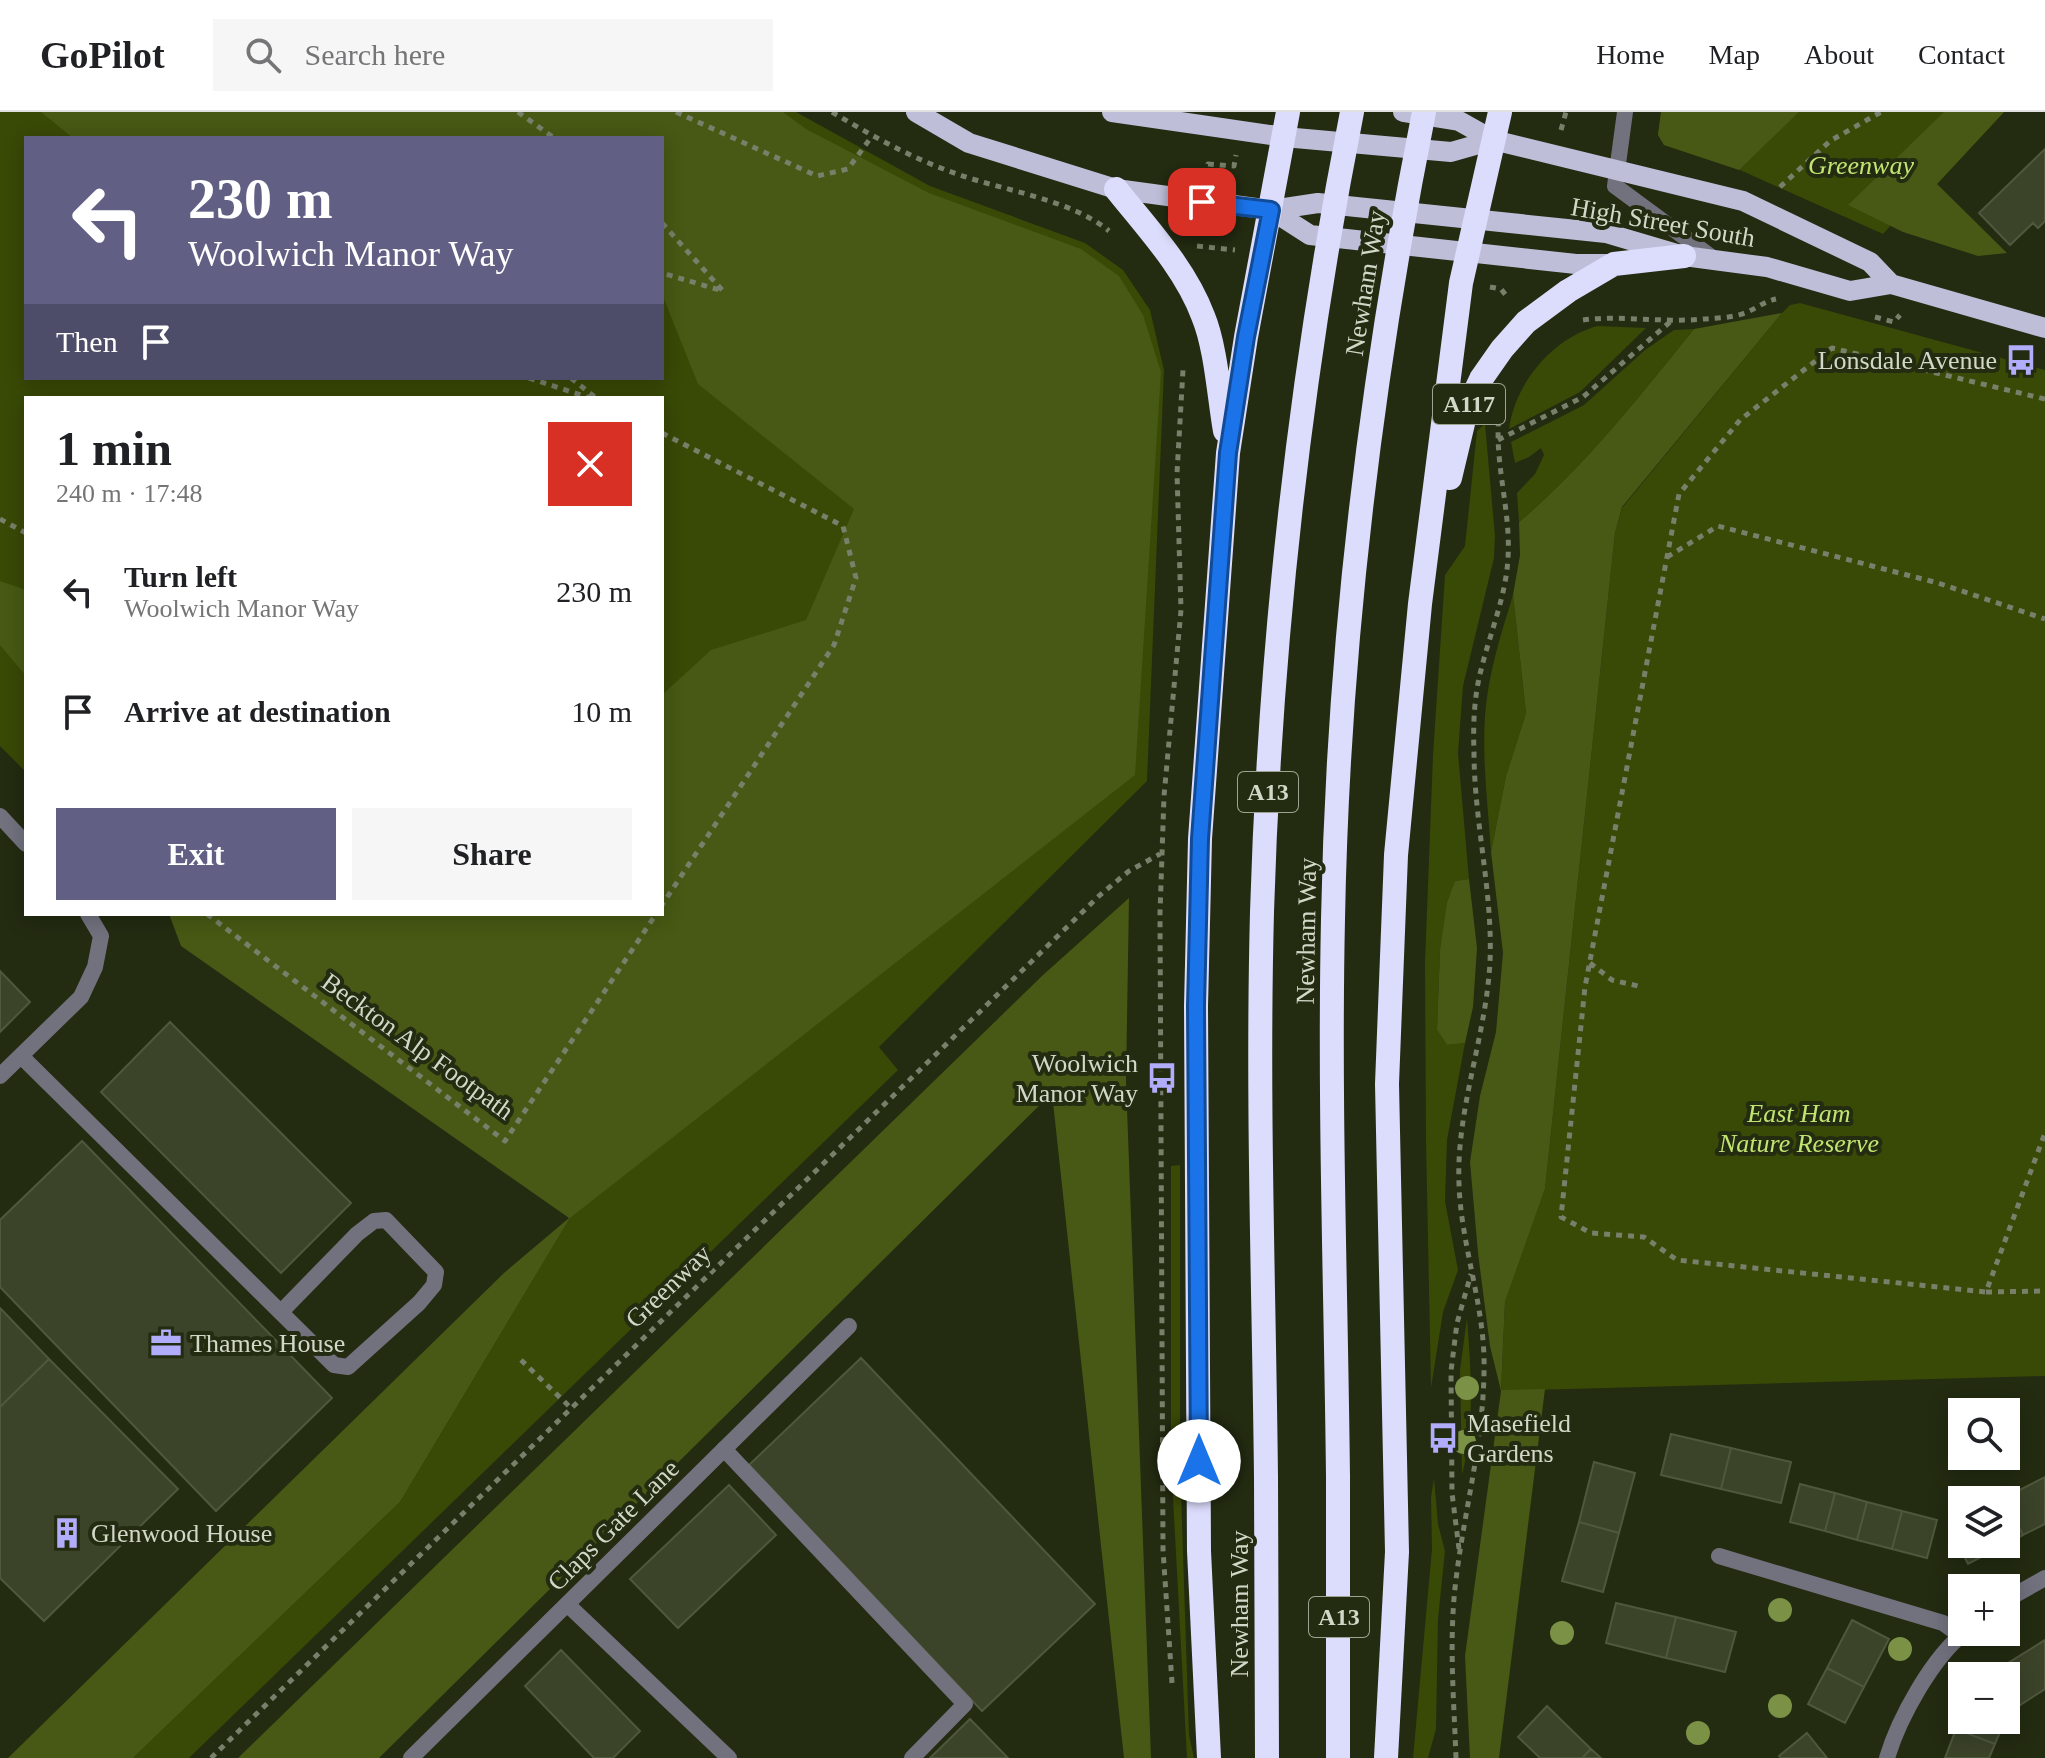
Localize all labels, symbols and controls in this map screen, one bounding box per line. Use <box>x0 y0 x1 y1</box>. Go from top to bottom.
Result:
search box <box>213 19 773 91</box>
icon: search <box>241 33 285 77</box>
text: GoPilot <box>40 34 165 76</box>
text: Search here <box>305 38 445 71</box>
text: Home <box>1596 39 1665 70</box>
text: Map <box>1709 39 1760 70</box>
text: About <box>1804 39 1874 70</box>
text: Contact <box>1918 39 2005 70</box>
park label: Greenway <box>1808 151 1914 180</box>
icon: left <box>56 168 160 272</box>
text: 230 m <box>188 168 333 230</box>
pin <box>1168 168 1236 236</box>
icon: arrive <box>1180 180 1224 224</box>
street label: High Street South <box>1569 192 1757 253</box>
street label: Newham Way <box>1340 208 1391 358</box>
text: Woolwich Manor Way <box>188 234 513 274</box>
icon: arrive <box>134 320 178 364</box>
text: Then <box>56 325 118 358</box>
bus stop icon: Lonsdale Avenue <box>2004 343 2038 377</box>
place label: Lonsdale Avenue <box>1818 346 1997 375</box>
road number: A117 <box>1433 384 1505 424</box>
text: 1 min <box>56 422 172 475</box>
button: close <box>548 422 632 506</box>
text: 240 m · 17:48 <box>56 479 203 508</box>
text: Turn left <box>124 560 237 593</box>
icon: left <box>56 570 100 614</box>
text: 230 m <box>556 575 632 608</box>
text: Woolwich Manor Way <box>124 594 359 623</box>
icon: arrive <box>56 690 100 734</box>
text: Arrive at destination <box>124 695 391 728</box>
text: 10 m <box>571 695 632 728</box>
road number: A13 <box>1238 772 1298 812</box>
button: Exit <box>56 808 336 900</box>
button: Share <box>352 808 632 900</box>
street label: Newham Way <box>1291 857 1322 1005</box>
street label: Beckton Alp Footpath <box>316 967 519 1126</box>
place label: Woolwich Manor Way <box>1016 1049 1138 1108</box>
bus stop icon: Woolwich Manor Way <box>1145 1061 1179 1095</box>
park label: East Ham Nature Reserve <box>1718 1099 1879 1158</box>
street label: Greenway <box>620 1239 717 1334</box>
office icon: Thames House <box>149 1326 183 1360</box>
place label: Thames House <box>190 1329 345 1358</box>
map controls <box>1948 1398 2020 1734</box>
button: search <box>1948 1398 2020 1470</box>
place label: Masefield Gardens <box>1467 1409 1571 1468</box>
position arrow <box>1157 1419 1241 1503</box>
bus stop icon: Masefield Gardens <box>1426 1421 1460 1455</box>
street label: Claps Gate Lane <box>542 1454 685 1597</box>
button: layers <box>1948 1486 2020 1558</box>
building icon: Glenwood House <box>50 1516 84 1550</box>
place label: Glenwood House <box>91 1519 272 1548</box>
street label: Newham Way <box>1225 1531 1254 1677</box>
button: + <box>1948 1574 2020 1646</box>
road number: A13 <box>1309 1597 1369 1637</box>
button: − <box>1948 1662 2020 1734</box>

